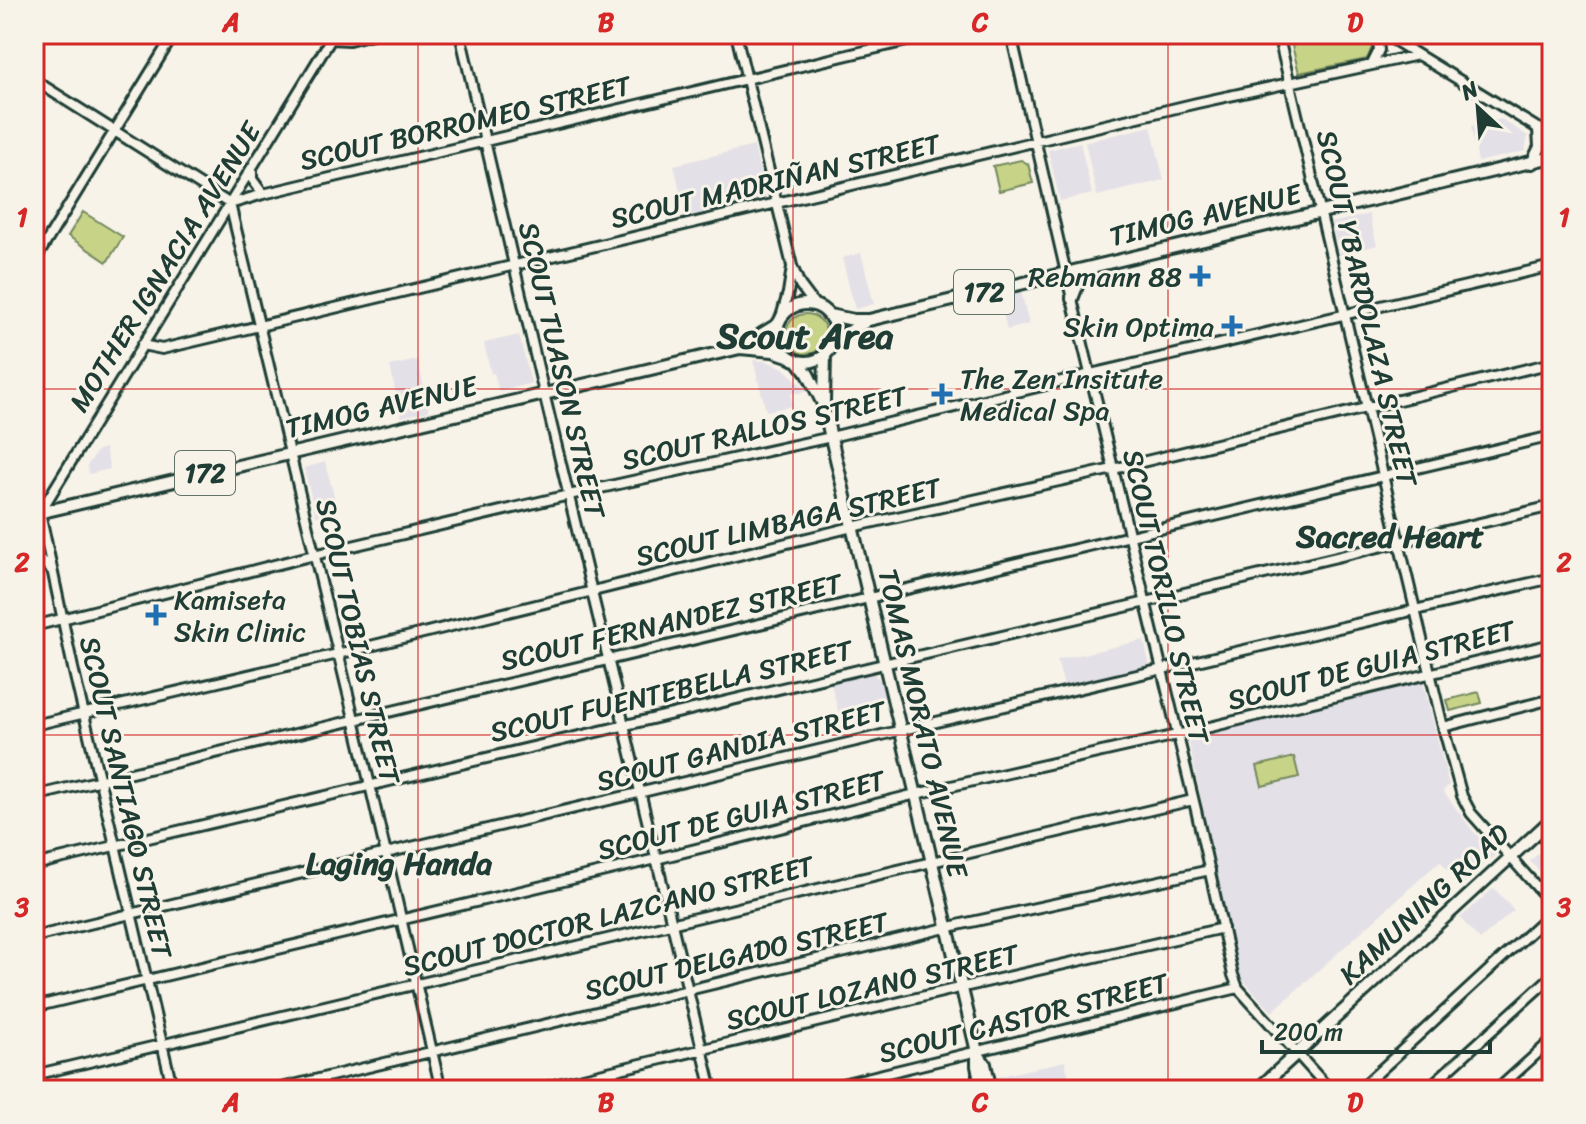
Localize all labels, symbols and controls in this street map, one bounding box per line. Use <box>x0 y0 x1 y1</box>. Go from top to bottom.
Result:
text: A <box>221 0 240 45</box>
text: B <box>598 0 615 45</box>
text: C <box>971 0 989 45</box>
text: D <box>1347 0 1363 45</box>
street label: SCOUT BORROMEO STREET <box>295 61 638 185</box>
north arrow <box>1438 68 1518 148</box>
text: N <box>1453 69 1486 112</box>
street label: MOTHER IGNACIA AVENUE <box>56 111 275 422</box>
street label: SCOUT MADRIÑAN STREET <box>605 119 947 243</box>
street label: SCOUT YBARDOLAZA STREET <box>1302 125 1432 492</box>
street label: TIMOG AVENUE <box>1104 169 1307 261</box>
text: 1 <box>16 194 28 240</box>
text: 1 <box>1558 194 1570 240</box>
street label: SCOUT TUASON STREET <box>504 217 620 524</box>
place label: Rebmann 88 <box>1028 252 1182 301</box>
marker: Rebmann 88 <box>1189 265 1211 287</box>
road number: 172 <box>954 270 1014 314</box>
place label: Skin Optima <box>1063 302 1214 351</box>
district label: Scout Area <box>715 304 894 368</box>
marker: Skin Optima <box>1221 315 1243 337</box>
place label: The Zen Insitute Medical Spa <box>960 354 1163 435</box>
street label: TIMOG AVENUE <box>280 361 483 453</box>
street label: SCOUT RALLOS STREET <box>617 371 913 485</box>
marker: The Zen Insitute Medical Spa <box>931 383 953 405</box>
street label: SCOUT TORILLO STREET <box>1108 444 1224 750</box>
road number: 172 <box>175 451 235 495</box>
street label: SCOUT LIMBAGA STREET <box>631 463 948 581</box>
street label: SCOUT TOBIAS STREET <box>301 493 415 790</box>
district label: Sacred Heart <box>1295 508 1484 565</box>
text: 2 <box>13 539 30 585</box>
text: 2 <box>1555 539 1572 585</box>
street label: SCOUT FERNANDEZ STREET <box>495 559 848 685</box>
street label: TOMAS MORATO AVENUE <box>864 564 983 884</box>
place label: Kamiseta Skin Clinic <box>174 575 307 656</box>
marker: Kamiseta Skin Clinic <box>145 604 167 626</box>
street label: SCOUT DE GUIA STREET <box>1222 605 1522 724</box>
street label: SCOUT FUENTEBELLA STREET <box>485 625 859 757</box>
street label: SCOUT SANTIAGO STREET <box>65 631 187 965</box>
street label: SCOUT GANDIA STREET <box>591 686 892 806</box>
street label: SCOUT DE GUIA STREET <box>592 755 892 874</box>
street label: KAMUNING ROAD <box>1327 811 1521 997</box>
district label: Laging Handa <box>306 835 492 892</box>
street label: SCOUT DOCTOR LAZCANO STREET <box>397 841 821 991</box>
text: 3 <box>14 884 30 930</box>
text: 3 <box>1556 884 1572 930</box>
street label: SCOUT DELGADO STREET <box>579 897 895 1015</box>
street label: SCOUT LOZANO STREET <box>721 929 1025 1045</box>
street label: SCOUT CASTOR STREET <box>873 958 1175 1078</box>
scale bar <box>1262 1004 1490 1054</box>
text: 200 m <box>1274 1011 1343 1053</box>
text: A <box>221 1079 240 1124</box>
text: B <box>598 1079 615 1124</box>
text: C <box>971 1079 989 1124</box>
text: D <box>1347 1079 1363 1124</box>

